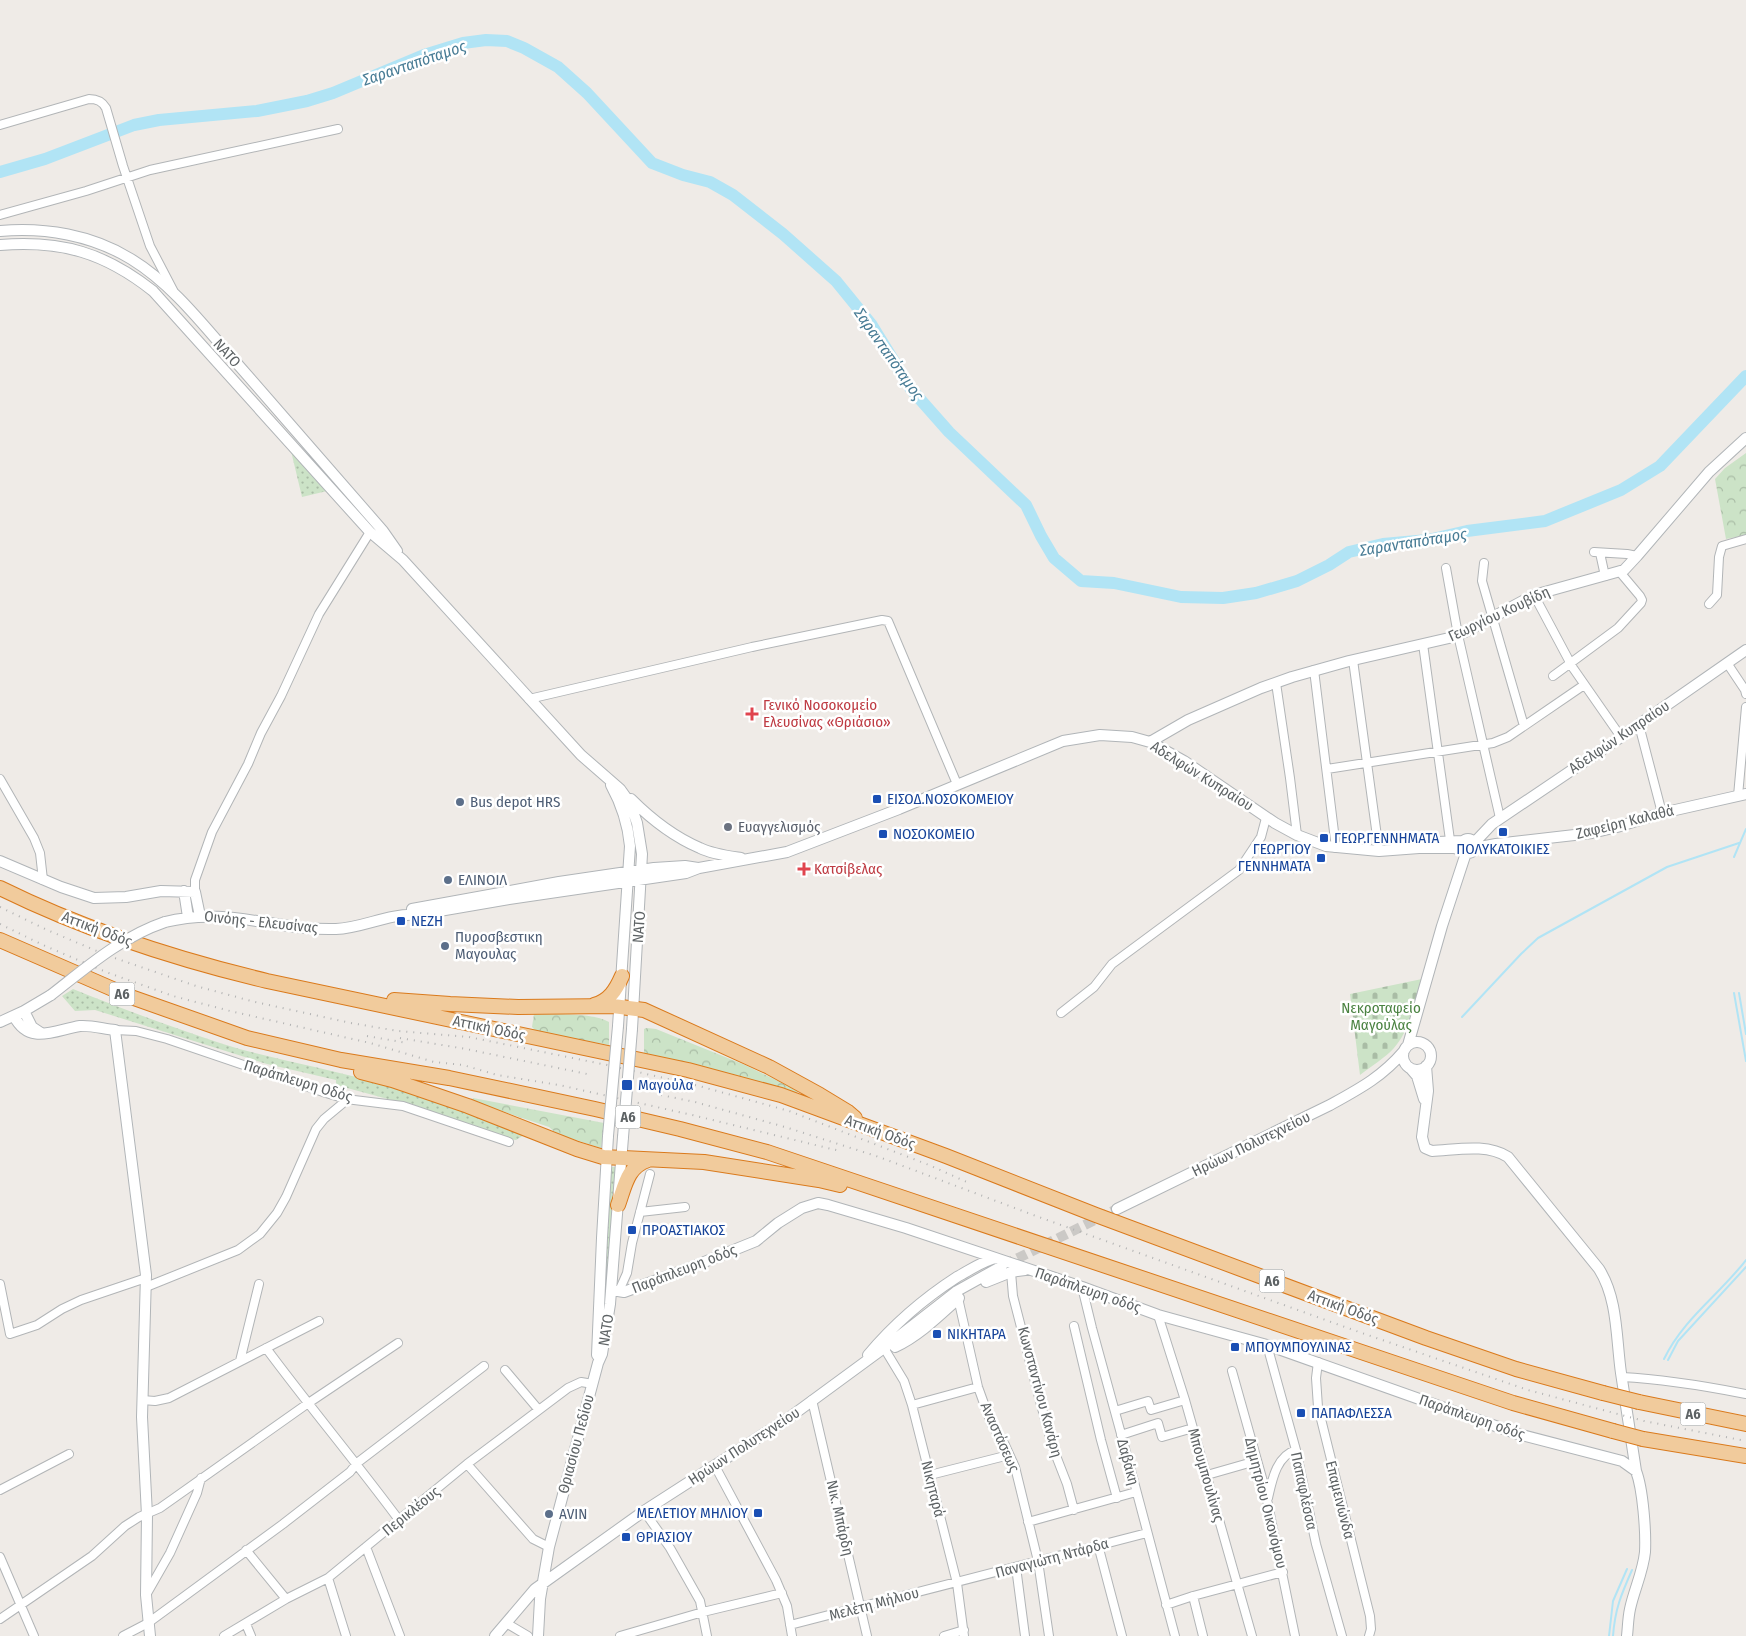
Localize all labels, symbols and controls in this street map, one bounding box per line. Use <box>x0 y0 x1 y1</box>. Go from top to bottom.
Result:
water label: Σαρανταπόταμος <box>360 36 469 90</box>
water label: Σαρανταπόταμος <box>850 304 929 405</box>
street label: ΝΑΤΟ <box>210 335 244 371</box>
water label: Σαρανταπόταμος <box>1358 524 1469 560</box>
street label: Γεωργίου Κουβίδη <box>1445 583 1553 645</box>
place label: Γενικό Νοσοκομείο Ελευσίνας «Θριάσιο» <box>763 696 891 731</box>
street label: Αδελφών Κυπραίου <box>1565 697 1673 777</box>
marker: Γενικό Νοσοκομείο Ελευσίνας «Θριάσιο» <box>745 707 759 721</box>
street label: Αδελφών Κυπραίου <box>1147 737 1257 815</box>
place label: ΕΙΣΟΔ.ΝΟΣΟΚΟΜΕΙΟΥ <box>887 790 1014 808</box>
place label: Bus depot HRS <box>470 793 560 811</box>
marker: ΕΙΣΟΔ.ΝΟΣΟΚΟΜΕΙΟΥ <box>871 793 883 805</box>
marker: Bus depot HRS <box>454 796 466 808</box>
street label: Ζαφείρη Καλαθά <box>1574 801 1676 843</box>
place label: Ευαγγελισμός <box>738 818 821 836</box>
marker: Ευαγγελισμός <box>722 821 734 833</box>
place label: ΝΟΣΟΚΟΜΕΙΟ <box>893 825 975 843</box>
marker: ΠΟΛΥΚΑΤΟΙΚΙΕΣ <box>1497 826 1509 838</box>
marker: ΝΟΣΟΚΟΜΕΙΟ <box>877 828 889 840</box>
place label: ΓΕΩΡ.ΓΕΝΝΗΜΑΤΑ <box>1334 829 1440 847</box>
marker: ΓΕΩΡ.ΓΕΝΝΗΜΑΤΑ <box>1318 832 1330 844</box>
place label: ΓΕΩΡΓΙΟΥ ΓΕΝΝΗΜΑΤΑ <box>1238 840 1312 875</box>
place label: ΠΟΛΥΚΑΤΟΙΚΙΕΣ <box>1456 840 1550 858</box>
marker: ΓΕΩΡΓΙΟΥ ΓΕΝΝΗΜΑΤΑ <box>1315 852 1327 864</box>
place label: Κατσίβελας <box>814 860 883 878</box>
marker: Κατσίβελας <box>798 863 810 875</box>
place label: ΕΛΙΝΟΙΛ <box>458 871 507 889</box>
marker: ΕΛΙΝΟΙΛ <box>442 874 454 886</box>
street label: Αττική Οδός <box>59 907 135 951</box>
street label: Οινόης - Ελευσίνας <box>203 907 319 937</box>
street label: ΝΑΤΟ <box>629 910 649 944</box>
place label: ΝΕΖΗ <box>411 912 443 930</box>
marker: ΝΕΖΗ <box>395 915 407 927</box>
place label: Πυροσβεστικη Μαγουλας <box>455 928 543 963</box>
marker: Πυροσβεστικη Μαγουλας <box>439 940 451 952</box>
road number: Α6 <box>110 982 134 1006</box>
park label: Νεκροταφείο Μαγούλας <box>1341 999 1421 1034</box>
street label: Αττική Οδός <box>451 1012 528 1045</box>
street label: Παράπλευρη Οδός <box>242 1056 355 1106</box>
place label: Μαγούλα <box>638 1076 693 1094</box>
marker: Μαγούλα <box>620 1078 634 1092</box>
road number: Α6 <box>616 1106 640 1128</box>
street label: Ηρώων Πολυτεχνείου <box>1189 1108 1313 1180</box>
street label: Αττική Οδός <box>842 1111 918 1153</box>
place label: ΠΡΟΑΣΤΙΑΚΟΣ <box>642 1221 725 1239</box>
marker: ΠΡΟΑΣΤΙΑΚΟΣ <box>626 1224 638 1236</box>
street label: Παράπλευρη οδός <box>629 1241 740 1297</box>
street label: Παράπλευρη οδός <box>1033 1263 1144 1317</box>
road number: Α6 <box>1260 1270 1284 1292</box>
street label: Αττική Οδός <box>1305 1286 1381 1328</box>
street label: ΝΑΤΟ <box>595 1313 617 1347</box>
place label: ΝΙΚΗΤΑΡΑ <box>947 1325 1006 1343</box>
street label: Κωνσταντίνου Κανάρη <box>1014 1325 1066 1459</box>
marker: ΝΙΚΗΤΑΡΑ <box>931 1328 943 1340</box>
place label: ΜΠΟΥΜΠΟΥΛΙΝΑΣ <box>1245 1338 1352 1356</box>
marker: ΜΠΟΥΜΠΟΥΛΙΝΑΣ <box>1229 1341 1241 1353</box>
street label: Παράπλευρη οδός <box>1417 1390 1528 1444</box>
street label: Θριασίου Πεδίου <box>554 1392 598 1496</box>
street label: Αναστάσεως <box>977 1399 1024 1475</box>
road number: Α6 <box>1680 1402 1706 1426</box>
street label: Ηρώων Πολυτεχνείου <box>685 1403 803 1489</box>
place label: ΠΑΠΑΦΛΕΣΣΑ <box>1311 1404 1392 1422</box>
marker: ΠΑΠΑΦΛΕΣΣΑ <box>1295 1407 1307 1419</box>
street label: Μπουμπουλίνας <box>1184 1426 1228 1524</box>
street label: Δημητρίου Οικονόμου <box>1241 1436 1291 1570</box>
street label: Δαβάκη <box>1113 1437 1143 1487</box>
street label: Παπαφλέσσα <box>1287 1450 1321 1532</box>
street label: Νικηταρά <box>917 1459 949 1519</box>
street label: Επαμεινώνδα <box>1322 1459 1358 1541</box>
street label: Νικ. Μπάρδη <box>823 1478 857 1558</box>
street label: Περικλέους <box>379 1482 444 1540</box>
place label: ΜΕΛΕΤΙΟΥ ΜΗΛΙΟΥ <box>637 1504 749 1522</box>
place label: AVIN <box>559 1505 587 1523</box>
marker: ΜΕΛΕΤΙΟΥ ΜΗΛΙΟΥ <box>752 1507 764 1519</box>
marker: AVIN <box>543 1508 555 1520</box>
place label: ΘΡΙΑΣΙΟΥ <box>636 1528 693 1546</box>
marker: ΘΡΙΑΣΙΟΥ <box>620 1531 632 1543</box>
street label: Παναγιώτη Ντάρδα <box>993 1534 1111 1582</box>
street label: Μελέτη Μήλιου <box>827 1583 921 1625</box>

